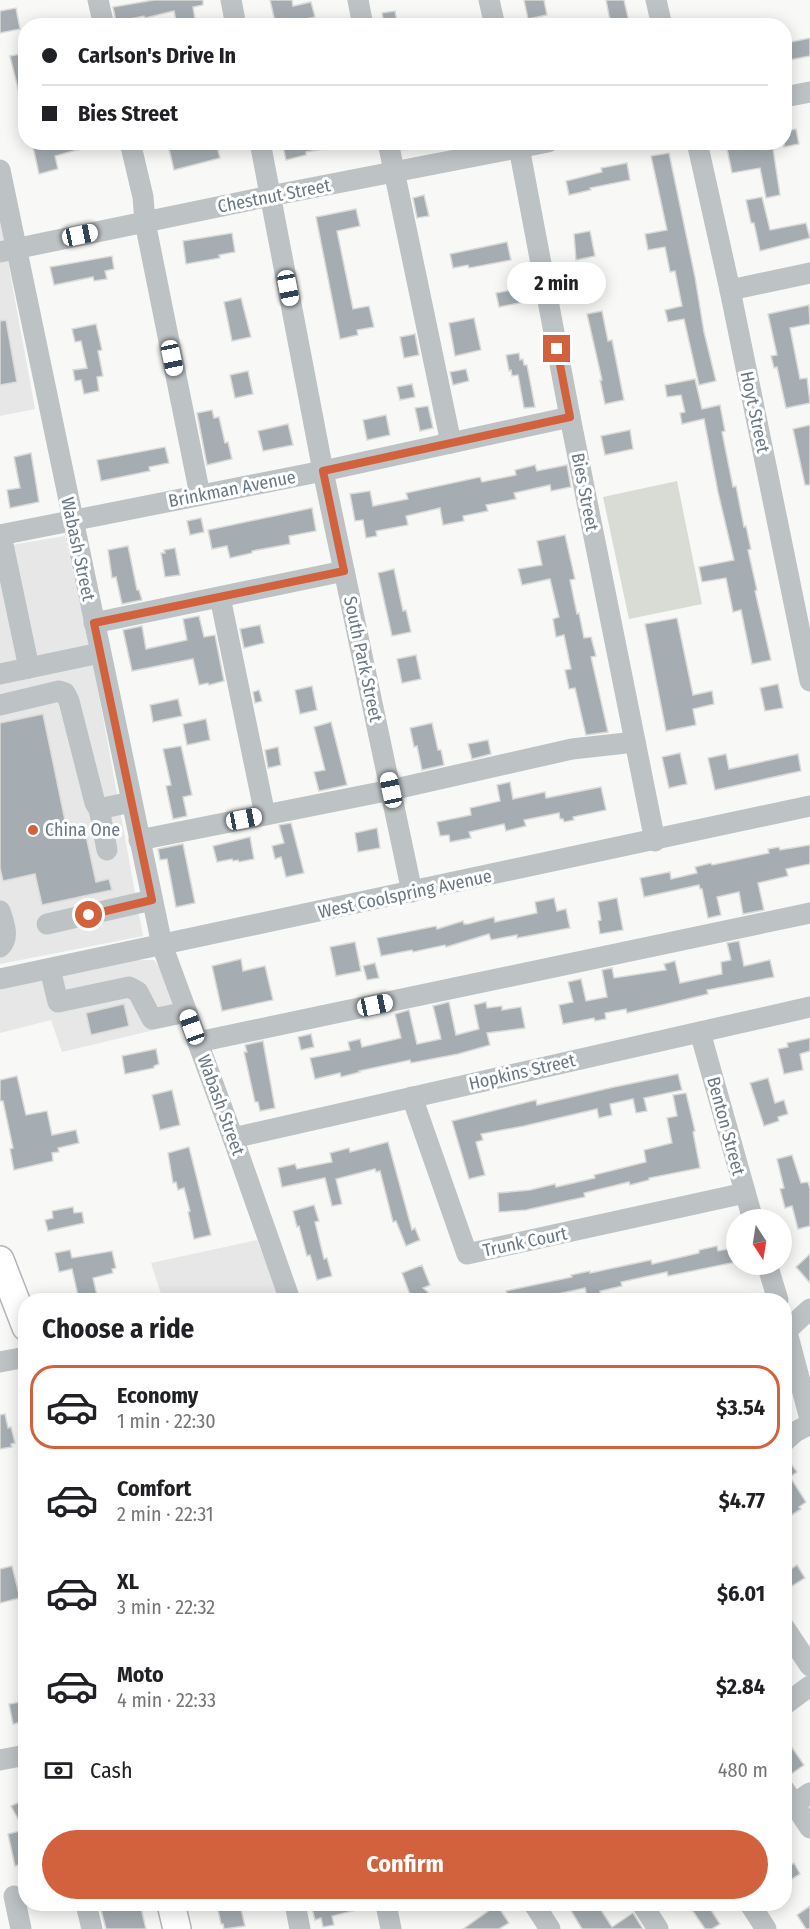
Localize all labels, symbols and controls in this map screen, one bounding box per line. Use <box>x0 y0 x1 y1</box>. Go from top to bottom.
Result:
text: Carlson's Drive In <box>78 42 236 69</box>
text: Bies Street <box>78 100 178 127</box>
street label: Chestnut Street <box>216 174 332 218</box>
car <box>61 222 99 248</box>
callout: 2 min <box>508 262 606 304</box>
car <box>276 269 300 307</box>
text: 2 min <box>534 271 579 295</box>
route end <box>543 335 570 362</box>
car <box>159 339 185 377</box>
street label: Hoyt Street <box>736 369 774 455</box>
street label: Bies Street <box>567 451 603 533</box>
street label: Brinkman Avenue <box>167 466 298 512</box>
street label: Wabash Street <box>56 495 100 603</box>
street label: South Park Street <box>339 594 387 724</box>
car <box>378 771 404 809</box>
car <box>225 807 263 831</box>
place label: China One <box>45 819 120 841</box>
marker: China One <box>26 823 40 837</box>
street label: West Coolspring Avenue <box>316 865 494 923</box>
route start <box>75 901 102 928</box>
car <box>356 992 394 1018</box>
car <box>177 1007 207 1047</box>
street label: Hopkins Street <box>467 1049 577 1095</box>
street label: Wabash Street <box>193 1052 249 1158</box>
street label: Benton Street <box>702 1074 750 1178</box>
north arrow <box>726 1209 792 1275</box>
map controls <box>726 1209 792 1275</box>
street label: Trunk Court <box>481 1222 569 1262</box>
text: Choose a ride <box>42 1313 194 1345</box>
icon: car <box>45 1380 99 1434</box>
text: Economy <box>117 1382 198 1409</box>
text: $3.54 <box>716 1394 765 1421</box>
text: 1 min · 22:30 <box>117 1409 216 1433</box>
icon: car <box>45 1473 99 1527</box>
text: Comfort <box>117 1475 191 1502</box>
text: $4.77 <box>719 1487 765 1514</box>
text: 2 min · 22:31 <box>117 1502 214 1526</box>
icon: car <box>45 1566 99 1620</box>
text: XL <box>117 1568 139 1595</box>
text: $6.01 <box>717 1580 765 1607</box>
text: 3 min · 22:32 <box>117 1595 215 1619</box>
icon: car <box>45 1659 99 1713</box>
text: Moto <box>117 1661 164 1688</box>
text: $2.84 <box>716 1673 765 1700</box>
text: 4 min · 22:33 <box>117 1688 216 1712</box>
icon: cash <box>42 1754 75 1787</box>
text: Cash <box>90 1757 133 1784</box>
text: 480 m <box>718 1758 768 1782</box>
button: Confirm <box>42 1830 768 1899</box>

